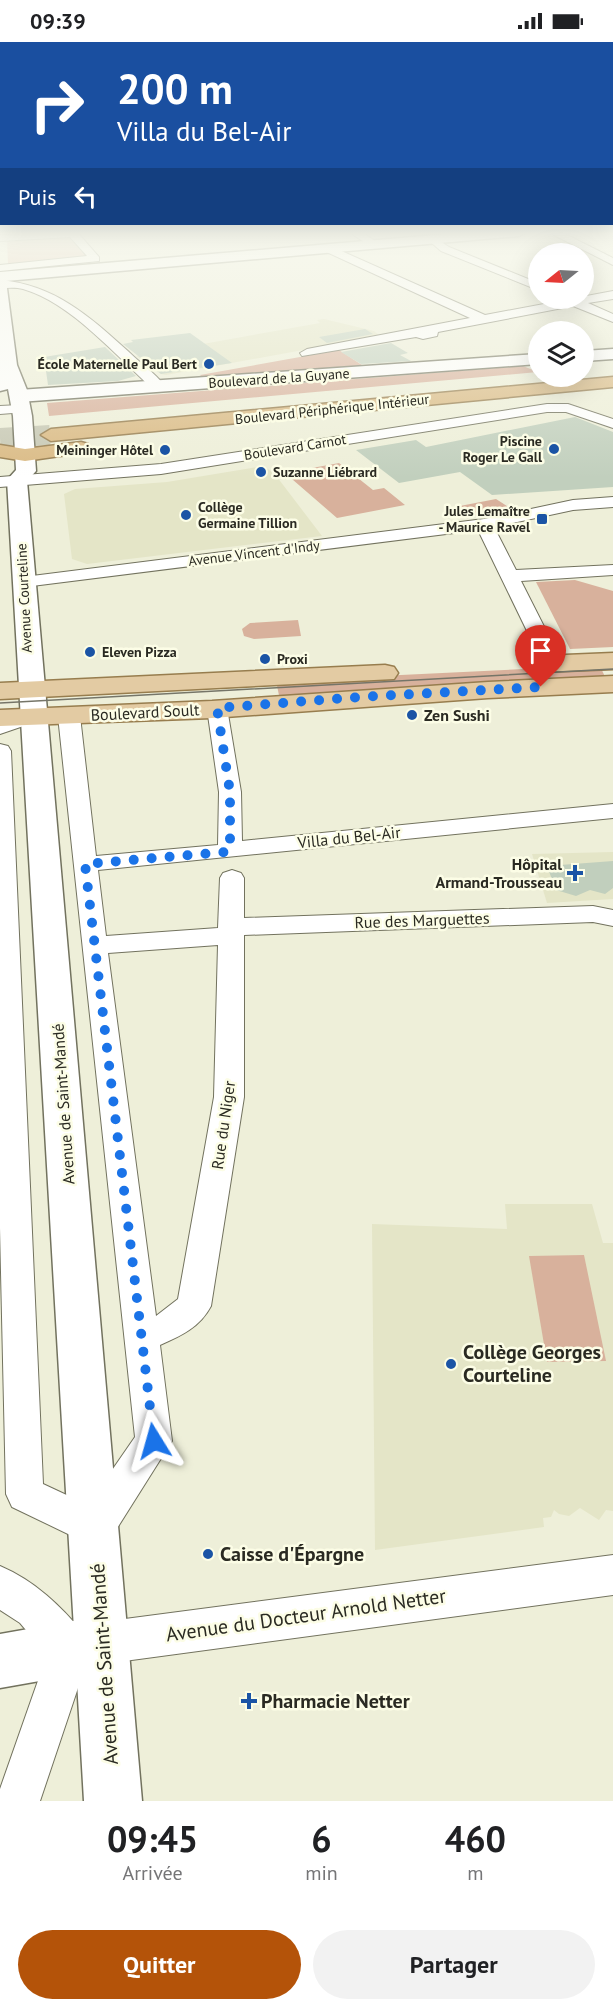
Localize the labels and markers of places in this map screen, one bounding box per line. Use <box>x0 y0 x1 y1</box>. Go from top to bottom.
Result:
place label: École Maternelle Paul Bert <box>38 355 197 373</box>
marker: École Maternelle Paul Bert <box>202 357 216 371</box>
place label: Piscine Roger Le Gall <box>463 432 543 466</box>
place label: Meininger Hôtel <box>56 441 154 459</box>
marker: Piscine Roger Le Gall <box>547 442 561 456</box>
marker: Meininger Hôtel <box>158 443 172 457</box>
place label: Suzanne Liébrard <box>273 463 377 481</box>
marker: Suzanne Liébrard <box>254 465 268 479</box>
place label: Collège Germaine Tillion <box>198 498 297 532</box>
place label: Jules Lemaître - Maurice Ravel <box>439 502 531 536</box>
marker: Collège Germaine Tillion <box>179 508 193 522</box>
marker: Jules Lemaître - Maurice Ravel <box>535 512 549 526</box>
pin <box>515 625 566 687</box>
place label: Eleven Pizza <box>102 643 177 661</box>
marker: Eleven Pizza <box>83 645 97 659</box>
place label: Proxi <box>277 650 308 668</box>
marker: Proxi <box>258 652 272 666</box>
place label: Zen Sushi <box>424 705 490 725</box>
marker: Zen Sushi <box>405 708 419 722</box>
place label: Hôpital Armand-Trousseau <box>436 854 562 892</box>
marker: Hôpital Armand-Trousseau <box>566 864 584 882</box>
place label: Collège Georges Courteline <box>463 1339 601 1388</box>
marker: Collège Georges Courteline <box>444 1357 458 1371</box>
place label: Caisse d'Épargne <box>220 1541 364 1567</box>
marker: Caisse d'Épargne <box>201 1547 215 1561</box>
place label: Pharmacie Netter <box>261 1688 410 1714</box>
marker: Pharmacie Netter <box>242 1694 256 1708</box>

